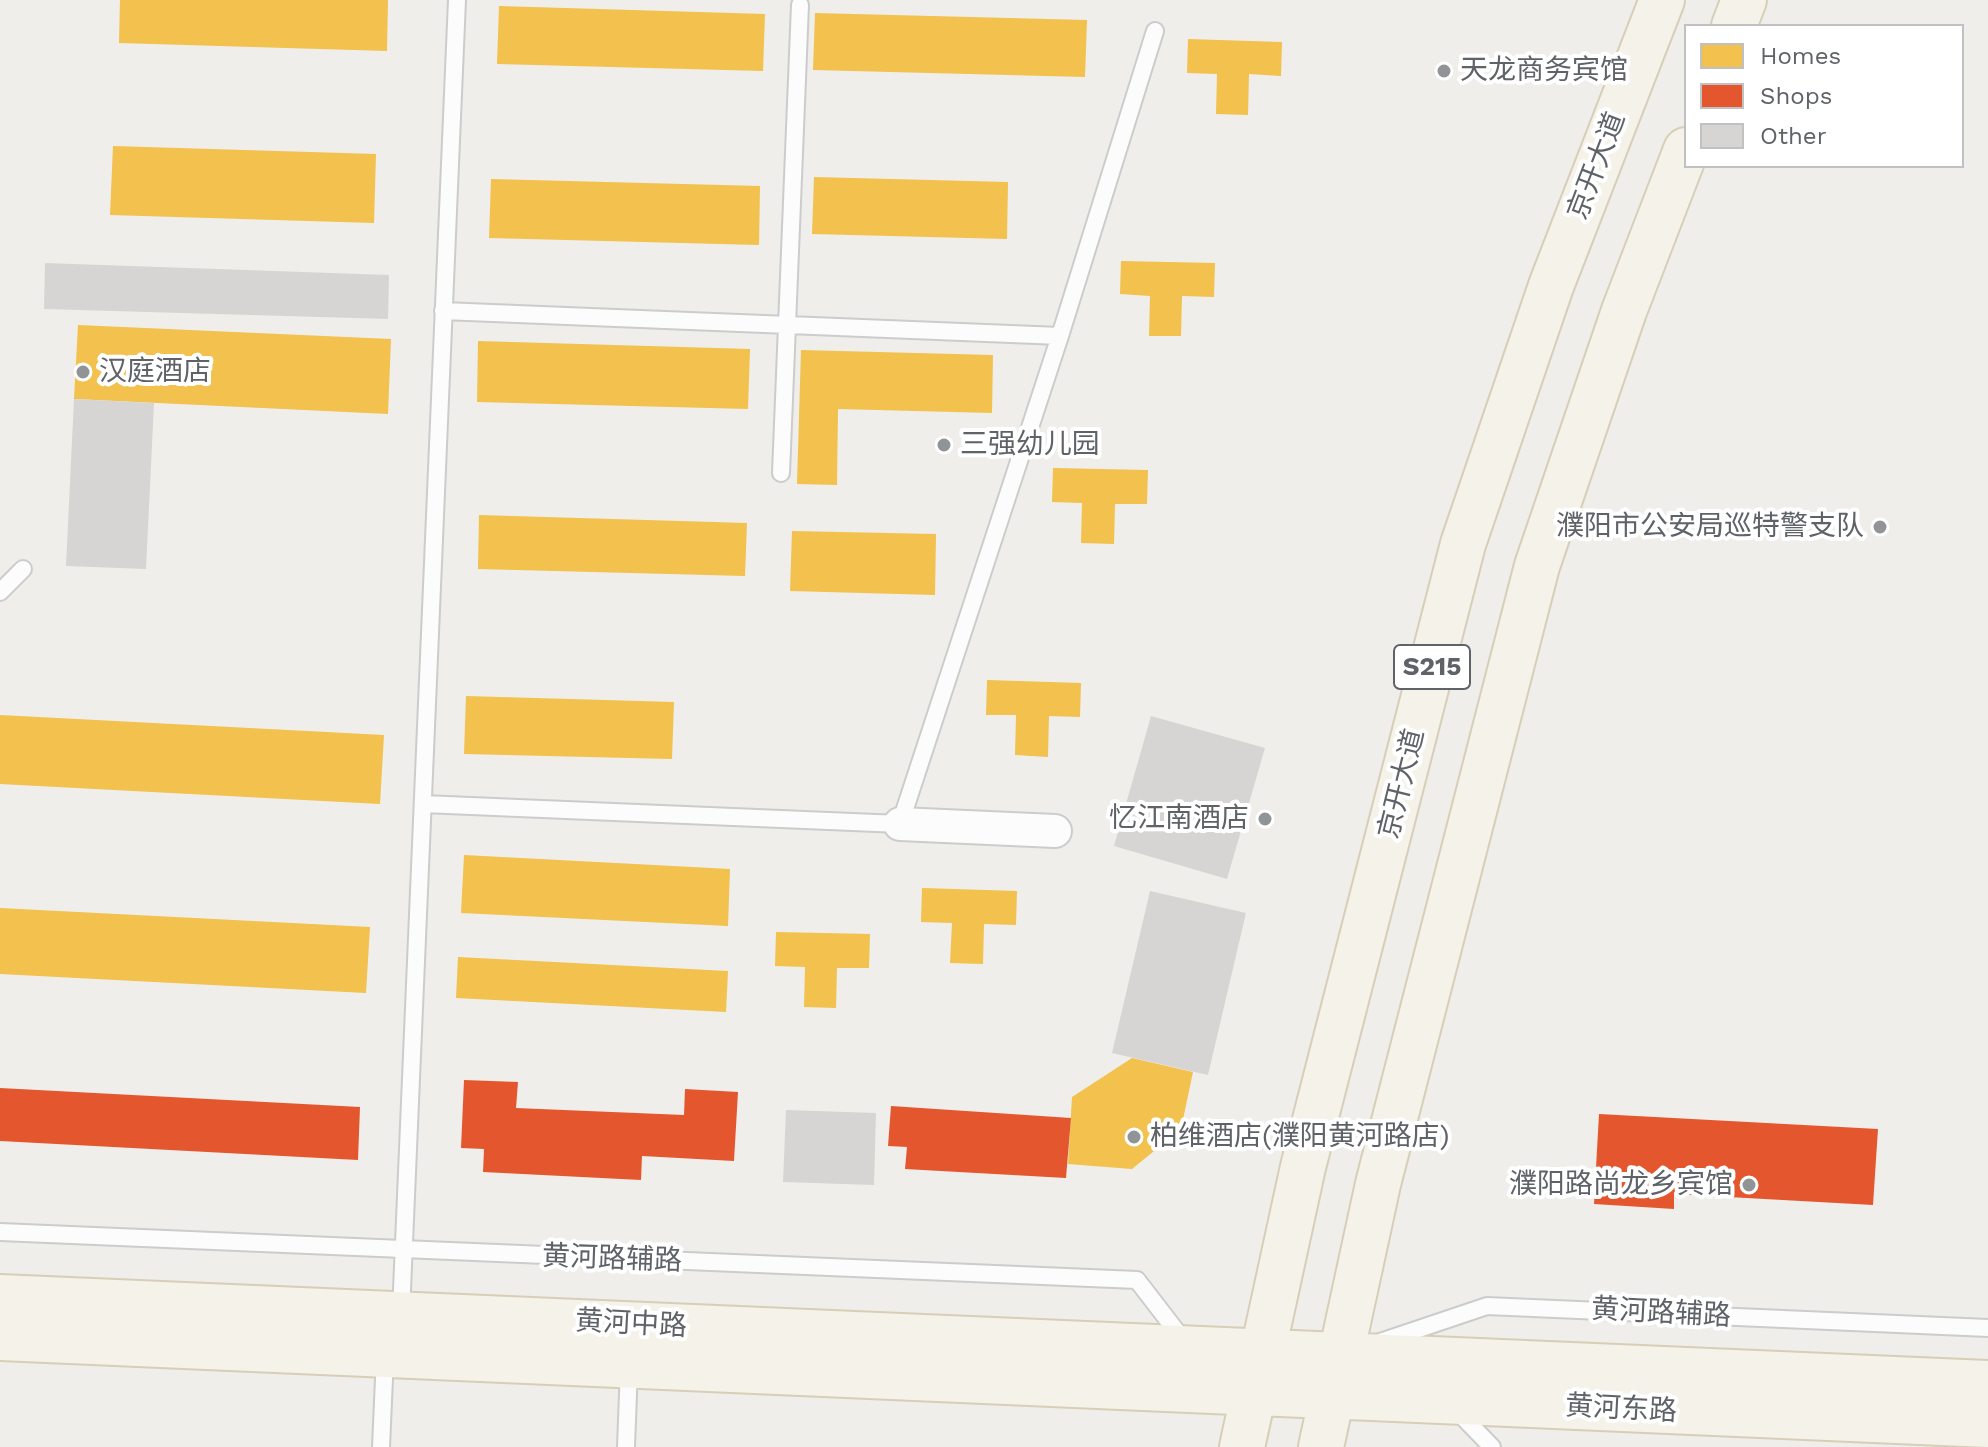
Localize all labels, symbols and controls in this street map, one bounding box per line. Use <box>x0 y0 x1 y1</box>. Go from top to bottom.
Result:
legend <box>1684 24 1964 168</box>
text: Homes <box>1760 42 1841 70</box>
place label: 天龙商务宾馆 <box>1460 54 1628 88</box>
marker: 天龙商务宾馆 <box>1435 62 1453 80</box>
text: Shops <box>1760 82 1832 110</box>
street label: 京开大道 <box>1561 108 1633 224</box>
text: Other <box>1760 122 1827 150</box>
place label: 汉庭酒店 <box>99 355 211 389</box>
marker: 汉庭酒店 <box>74 363 92 381</box>
place label: 三强幼儿园 <box>960 428 1100 462</box>
marker: 三强幼儿园 <box>935 436 953 454</box>
place label: 濮阳市公安局巡特警支队 <box>1556 510 1864 544</box>
marker: 濮阳市公安局巡特警支队 <box>1871 518 1889 536</box>
road number: S215 <box>1394 645 1470 689</box>
street label: 京开大道 <box>1372 726 1432 842</box>
place label: 忆江南酒店 <box>1109 802 1249 836</box>
marker: 忆江南酒店 <box>1256 810 1274 828</box>
place label: 柏维酒店(濮阳黄河路店) <box>1150 1120 1450 1154</box>
marker: 柏维酒店(濮阳黄河路店) <box>1125 1128 1143 1146</box>
place label: 濮阳路尚龙乡宾馆 <box>1509 1168 1733 1202</box>
marker: 濮阳路尚龙乡宾馆 <box>1740 1176 1758 1194</box>
street label: 黄河路辅路 <box>541 1240 683 1278</box>
street label: 黄河路辅路 <box>1590 1293 1732 1333</box>
street label: 黄河中路 <box>574 1304 688 1344</box>
street label: 黄河东路 <box>1564 1389 1678 1429</box>

